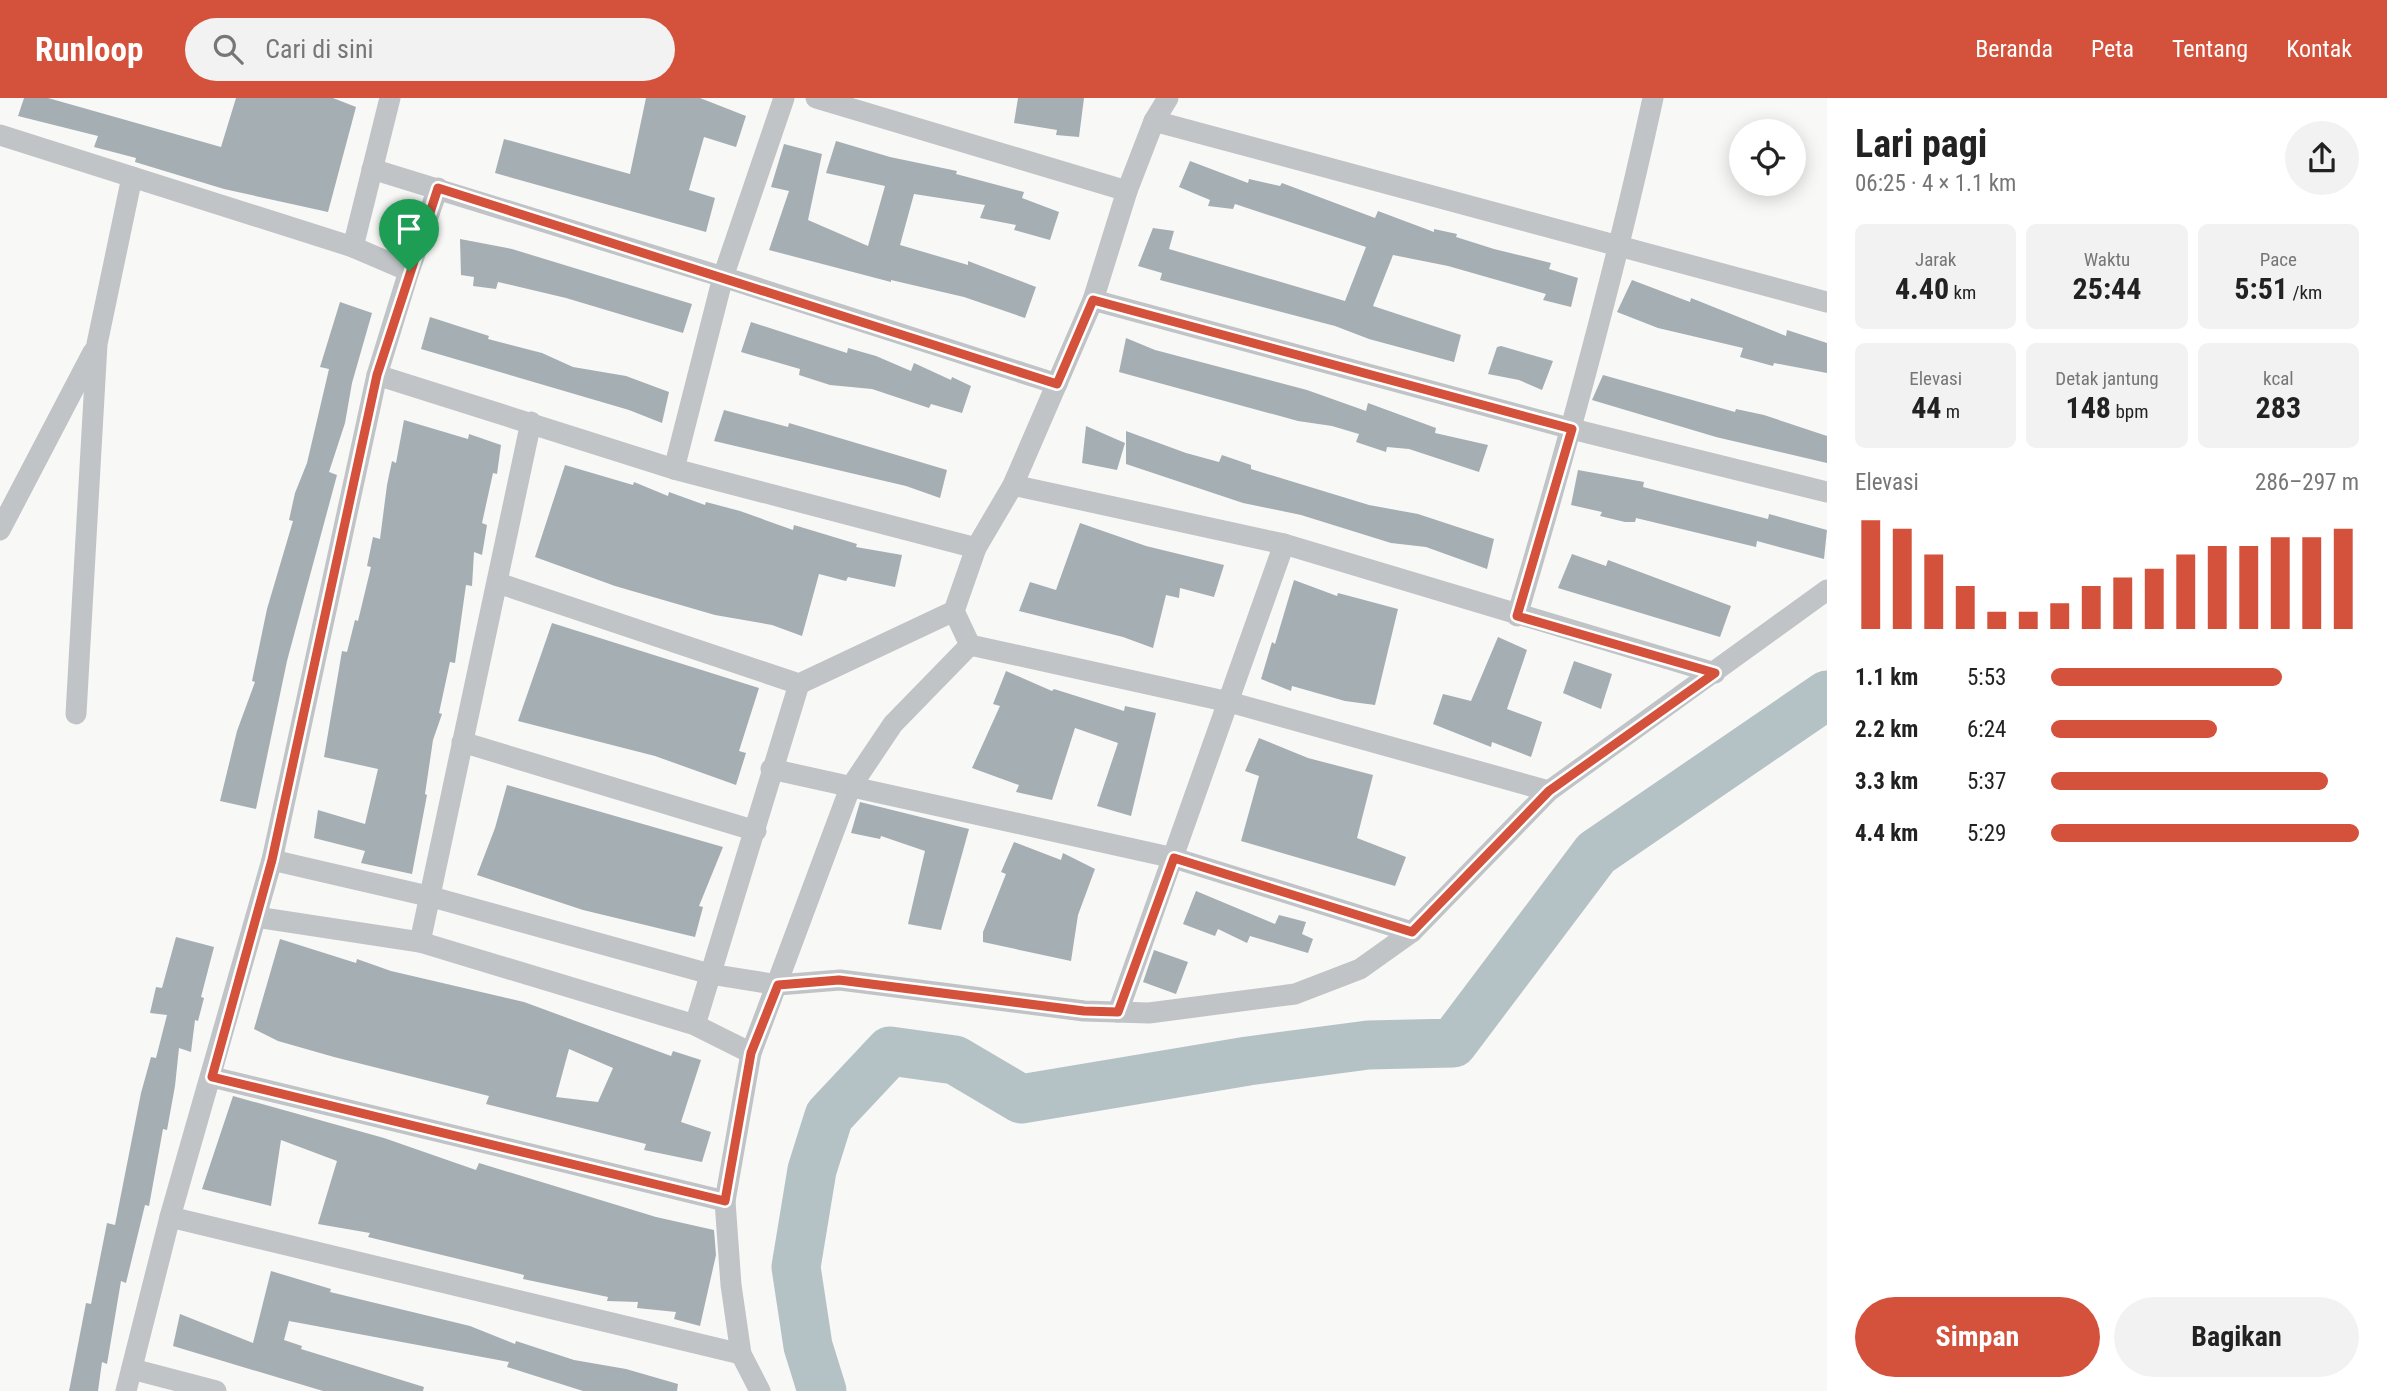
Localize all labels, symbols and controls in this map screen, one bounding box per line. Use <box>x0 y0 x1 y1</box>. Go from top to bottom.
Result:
search box <box>185 18 675 81</box>
text: Runloop <box>35 30 143 69</box>
icon: search <box>209 30 247 68</box>
text: Cari di sini <box>265 34 373 64</box>
text: Beranda <box>1975 35 2053 63</box>
text: Peta <box>2091 35 2134 63</box>
text: Tentang <box>2172 35 2248 63</box>
text: Kontak <box>2286 35 2352 63</box>
map controls <box>1729 119 1806 196</box>
button: locate <box>1729 119 1806 196</box>
button: share <box>2285 121 2359 195</box>
text: Lari pagi <box>1855 122 1987 166</box>
text: 06:25 · 4 × 1.1 km <box>1855 170 2016 197</box>
pin <box>379 199 439 271</box>
icon: arrive <box>390 210 428 248</box>
text: Jarak <box>1915 248 1956 271</box>
text: Waktu <box>2084 248 2130 271</box>
text: Pace <box>2260 248 2297 271</box>
text: 4.40 <box>1895 271 1949 306</box>
text: 25:44 <box>2073 271 2141 306</box>
text: 5:51 <box>2234 271 2288 306</box>
text: km <box>1949 281 1976 304</box>
text: /km <box>2288 281 2322 304</box>
text: Elevasi <box>1909 367 1962 390</box>
text: Detak jantung <box>2055 367 2159 390</box>
text: kcal <box>2263 367 2294 390</box>
text: 44 <box>1911 390 1941 425</box>
text: 148 <box>2066 390 2111 425</box>
text: 283 <box>2256 390 2301 425</box>
text: m <box>1941 400 1960 423</box>
text: bpm <box>2111 400 2148 423</box>
text: Elevasi <box>1855 469 1919 496</box>
text: 286–297 m <box>2255 469 2359 496</box>
text: 1.1 km <box>1855 664 1918 691</box>
text: 5:53 <box>1967 664 2006 691</box>
text: 2.2 km <box>1855 716 1918 743</box>
text: 6:24 <box>1967 716 2006 743</box>
text: 3.3 km <box>1855 768 1918 795</box>
text: 5:37 <box>1967 768 2006 795</box>
text: 4.4 km <box>1855 820 1918 847</box>
text: 5:29 <box>1967 820 2006 847</box>
button: Simpan <box>1855 1297 2100 1377</box>
button: Bagikan <box>2114 1297 2359 1377</box>

